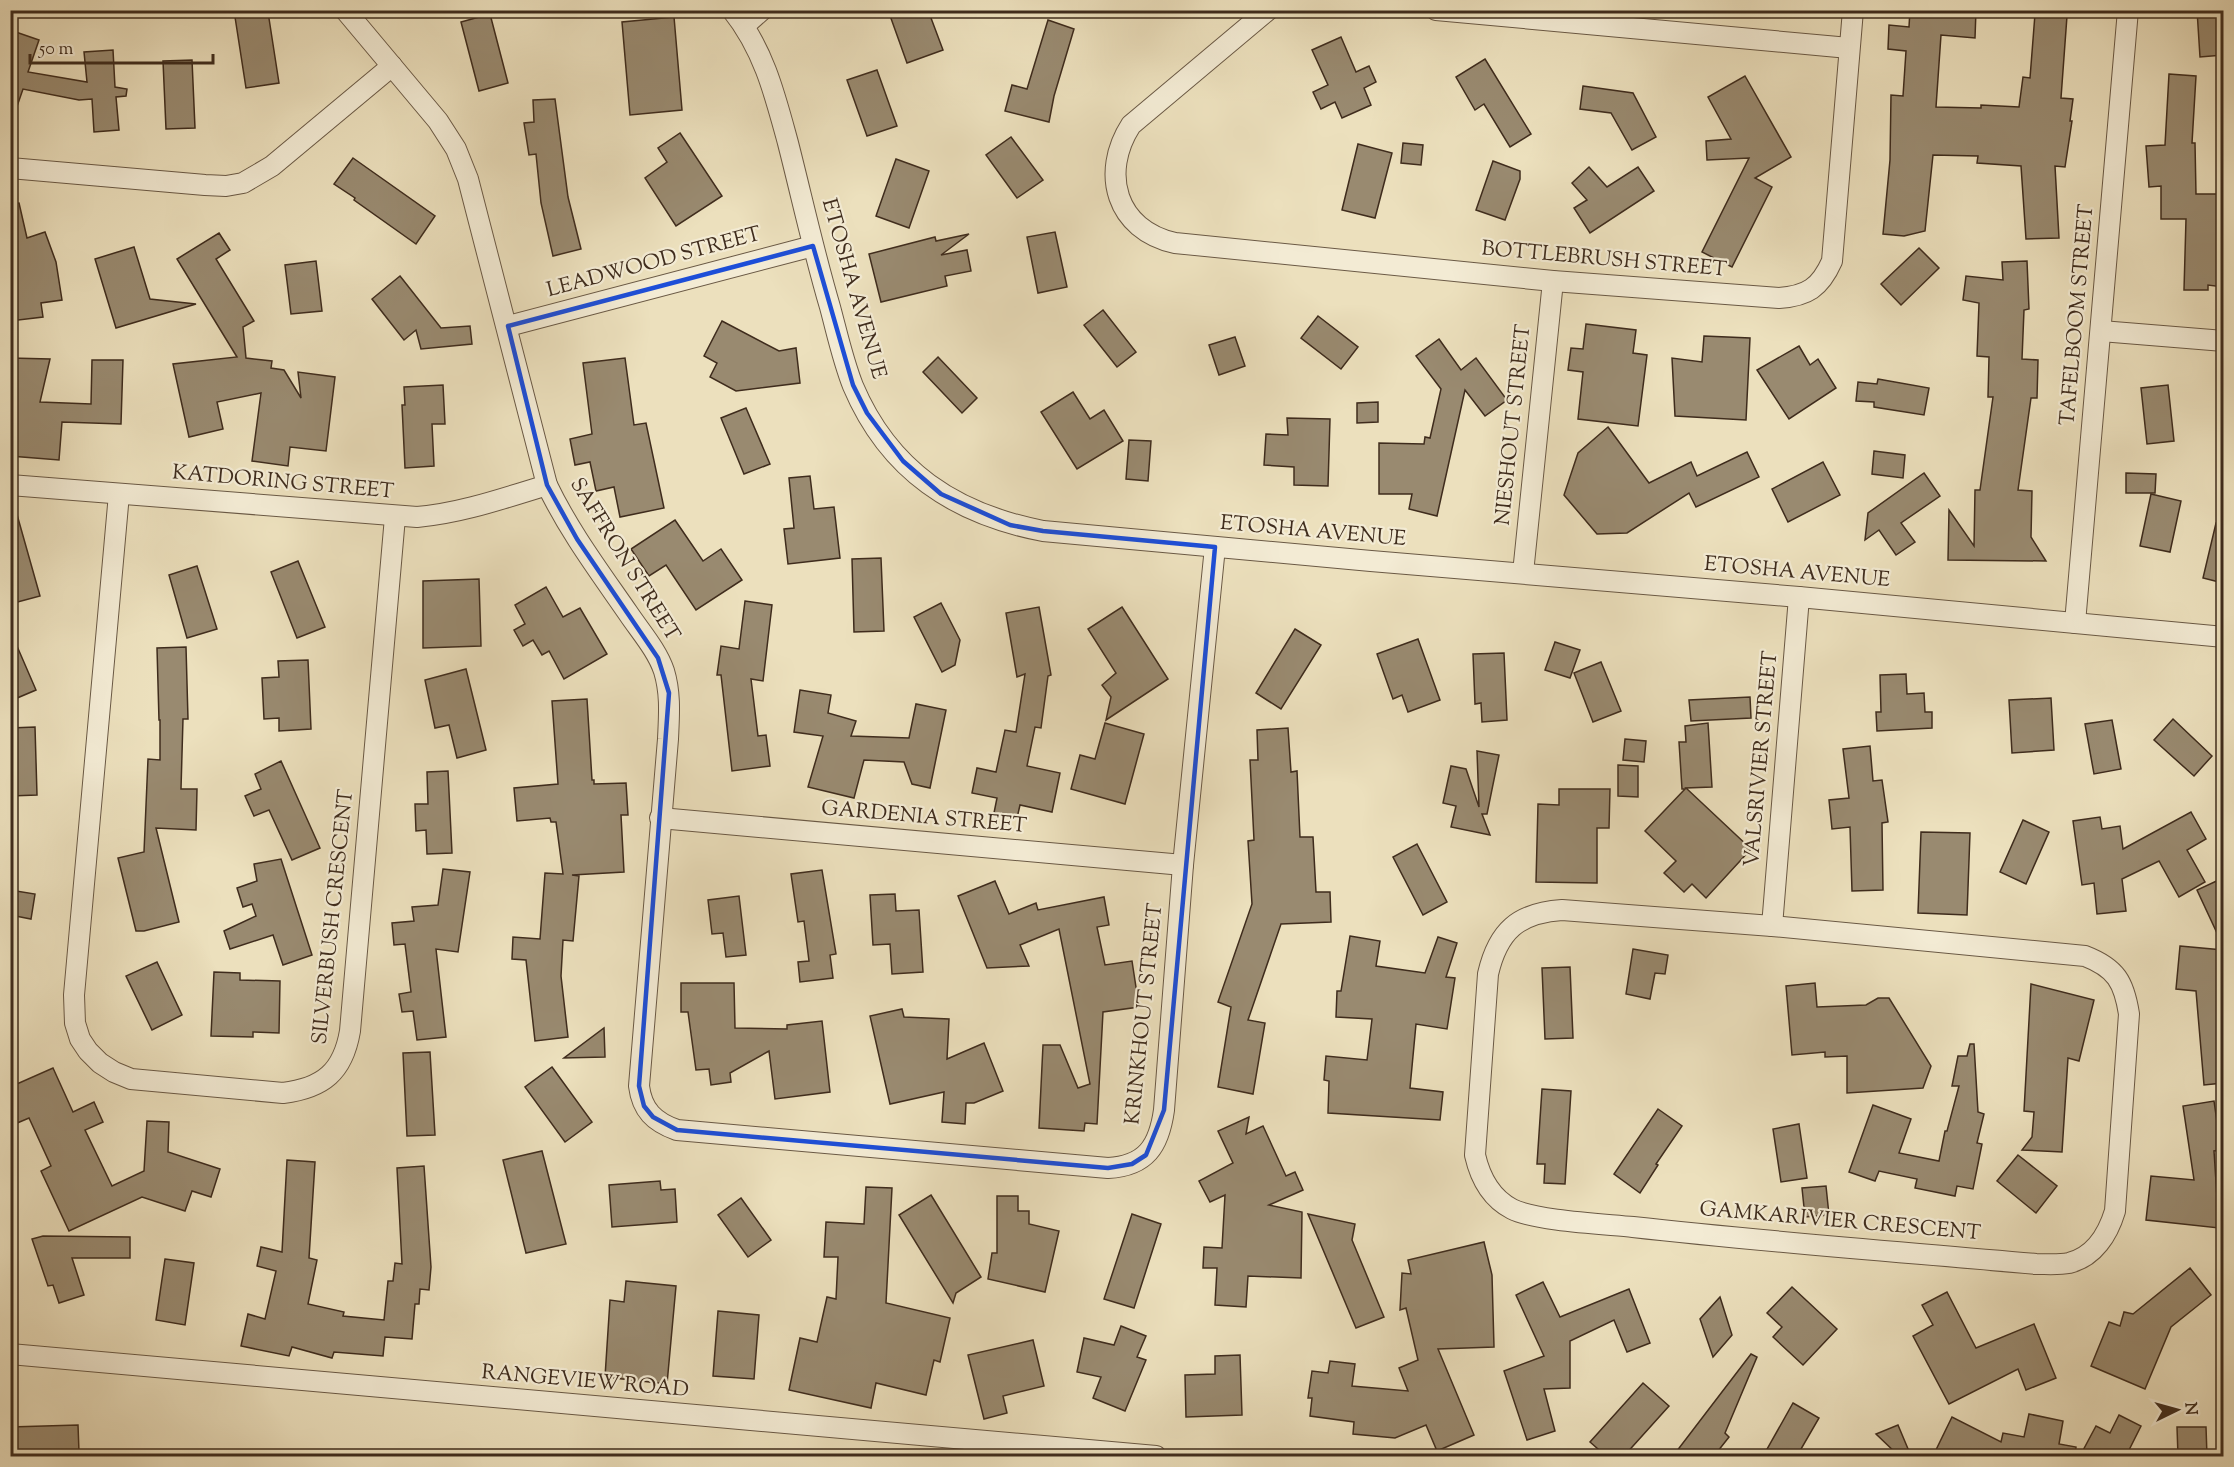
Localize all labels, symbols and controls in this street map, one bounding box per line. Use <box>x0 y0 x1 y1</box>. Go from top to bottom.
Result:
scale bar <box>30 27 213 65</box>
text: 50 m <box>38 37 74 63</box>
street label: ETOSHA AVENUE <box>813 195 893 383</box>
street label: TAFELBOOM STREET <box>2053 203 2103 427</box>
street label: LEADWOOD STREET <box>543 220 765 306</box>
street label: BOTTLEBRUSH STREET <box>1480 234 1728 286</box>
street label: NIESHOUT STREET <box>1489 323 1540 527</box>
street label: KATDORING STREET <box>171 458 395 508</box>
street label: SAFFRON STREET <box>561 472 687 648</box>
street label: ETOSHA AVENUE <box>1219 509 1407 555</box>
street label: ETOSHA AVENUE <box>1703 550 1891 596</box>
street label: VALSRIVIER STREET <box>1738 650 1786 868</box>
street label: SILVERBUSH CRESCENT <box>306 788 362 1046</box>
street label: GARDENIA STREET <box>820 794 1028 842</box>
street label: KRINKHOUT STREET <box>1118 902 1172 1126</box>
street label: GAMKARIVIER CRESCENT <box>1698 1195 1982 1249</box>
street label: RANGEVIEW ROAD <box>480 1358 690 1406</box>
north arrow <box>2147 1380 2207 1440</box>
text: N <box>2177 1402 2201 1416</box>

